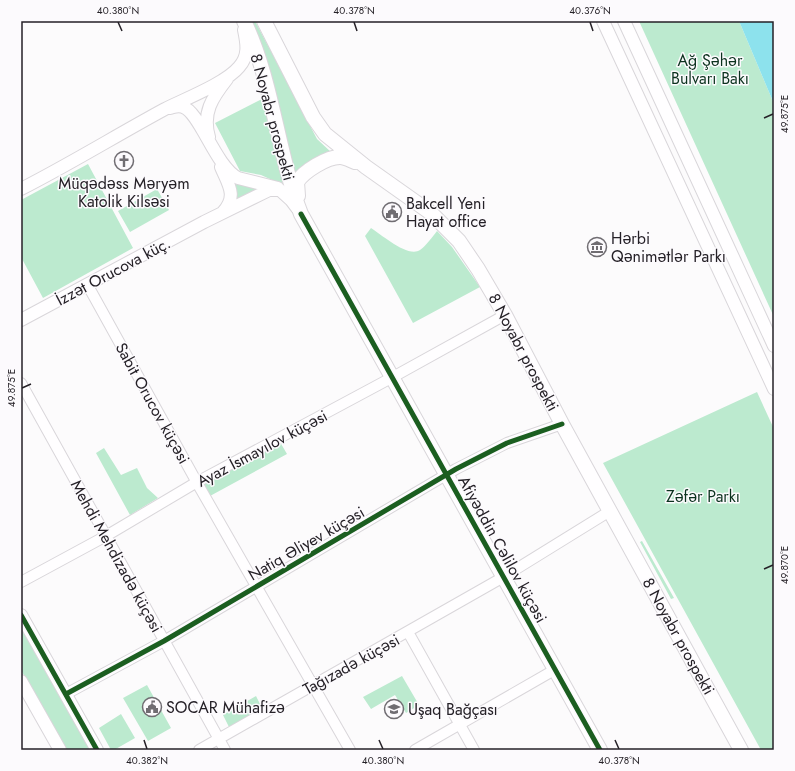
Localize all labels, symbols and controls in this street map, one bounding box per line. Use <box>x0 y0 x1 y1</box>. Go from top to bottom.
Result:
text: 40.380°N <box>97 3 139 18</box>
text: 40.378°N <box>333 3 375 18</box>
text: 40.376°N <box>569 3 611 18</box>
park label: Ağ Şəhər Bulvarı Bakı <box>671 49 749 90</box>
street label: 8 Noyabr prospekti <box>245 51 301 183</box>
text: 49.875°E <box>777 95 792 133</box>
church icon: Müqədəss Məryəm Katolik Kilsəsi <box>113 150 135 172</box>
place label: Müqədəss Məryəm Katolik Kilsəsi <box>58 172 190 213</box>
place label: Bakcell Yeni Hayat office <box>406 192 486 233</box>
public building icon: Bakcell Yeni Hayat office <box>381 201 403 223</box>
place label: Hərbi Qənimətlər Parkı <box>611 227 726 268</box>
street label: İzzət Orucova küç. <box>52 232 175 311</box>
museum icon: Hərbi Qənimətlər Parkı <box>586 236 608 258</box>
street label: 8 Noyabr prospekti <box>483 289 564 415</box>
street label: Sabit Orucov küçəsi <box>110 338 195 468</box>
text: 49.875°E <box>4 369 19 407</box>
street label: Ayaz İsmayılov küçəsi <box>193 404 332 493</box>
street label: Afiyəddin Cəlilov küçəsi <box>452 471 553 627</box>
street label: Mehdi Mehdizadə küçəsi <box>65 476 168 637</box>
park label: Zəfər Parkı <box>666 485 740 508</box>
street label: Natiq Əliyev küçəsi <box>244 501 369 586</box>
text: 49.870°E <box>777 546 792 584</box>
street label: 8 Noyabr prospekti <box>637 574 720 699</box>
street label: Tağızadə küçəsi <box>299 628 404 701</box>
public building icon: SOCAR Mühafizə <box>141 696 163 718</box>
place label: SOCAR Mühafizə <box>166 696 285 719</box>
school or university icon: Uşaq Bağçası <box>383 698 405 720</box>
place label: Uşaq Bağçası <box>408 698 498 721</box>
text: 40.382°N <box>126 753 168 768</box>
text: 40.380°N <box>362 753 404 768</box>
text: 40.378°N <box>598 753 640 768</box>

